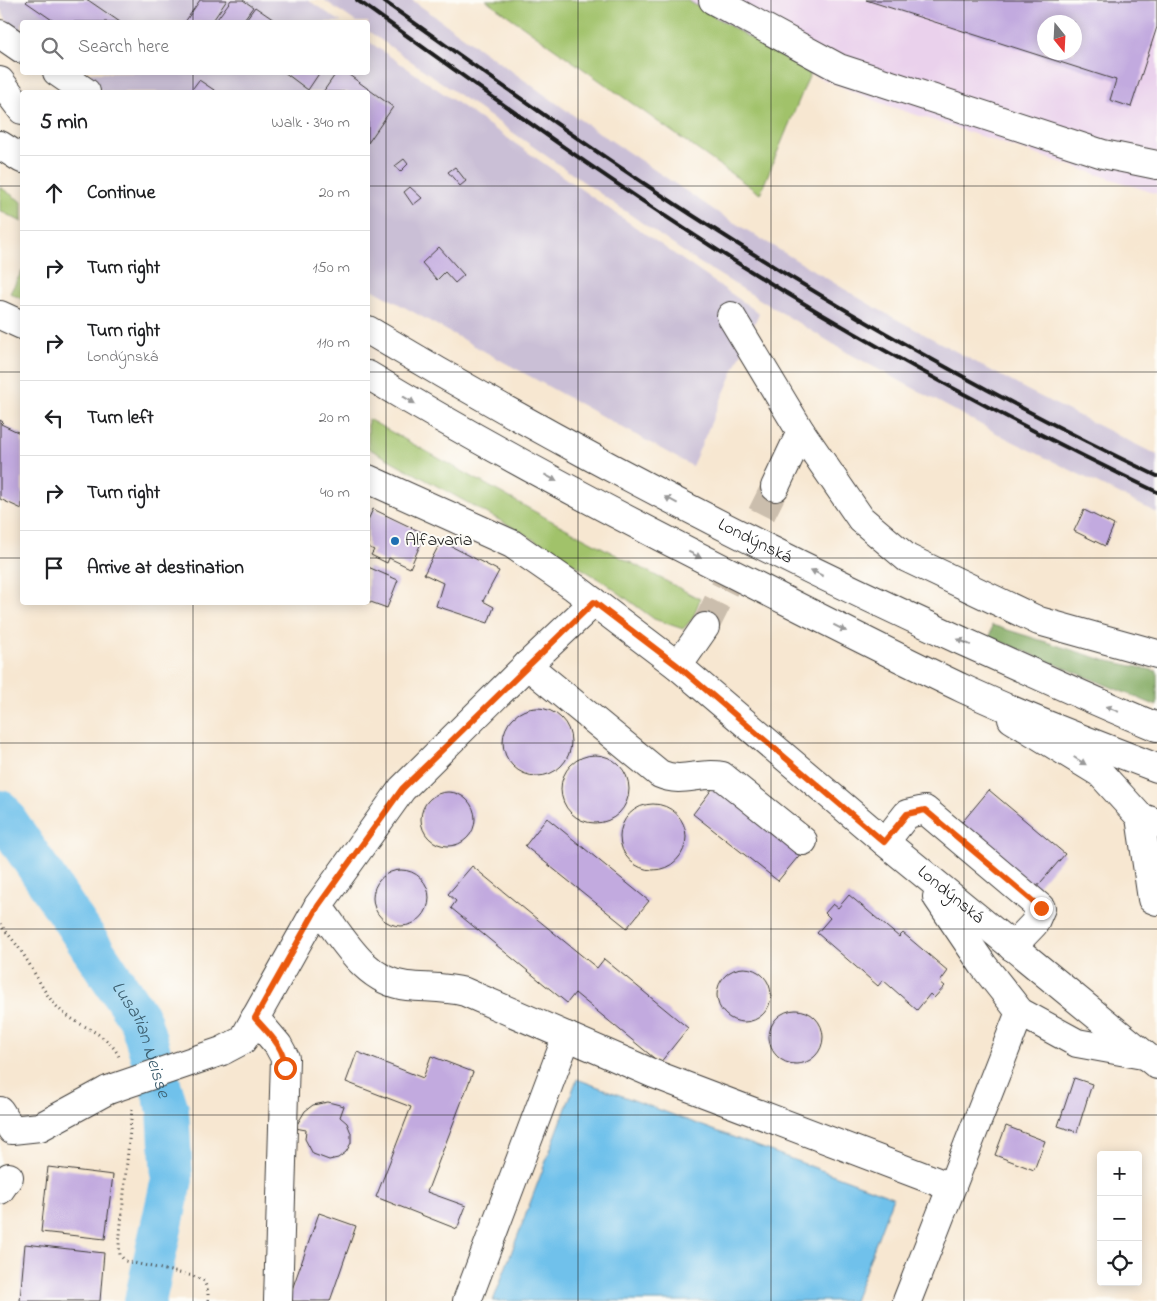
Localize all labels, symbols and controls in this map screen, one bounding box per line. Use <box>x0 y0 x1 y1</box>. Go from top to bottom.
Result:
north arrow <box>1037 15 1082 60</box>
search box <box>20 20 370 75</box>
icon: search <box>38 34 66 62</box>
text: Search here <box>78 34 169 61</box>
text: 5 min <box>40 108 88 138</box>
text: Walk · 340 m <box>271 111 350 135</box>
icon: ahead <box>40 179 68 207</box>
text: Continue <box>87 180 155 207</box>
text: 20 m <box>319 181 350 205</box>
icon: right <box>40 254 68 282</box>
text: Turn right <box>87 255 160 282</box>
text: 150 m <box>312 256 350 280</box>
text: Turn right <box>87 318 160 345</box>
icon: right <box>40 329 68 357</box>
text: 110 m <box>316 331 350 355</box>
text: Londýnská <box>87 345 158 369</box>
one-way arrow <box>403 395 416 404</box>
icon: left <box>40 404 68 432</box>
text: Turn left <box>87 405 154 432</box>
text: 20 m <box>319 406 350 430</box>
one-way arrow <box>545 474 558 483</box>
icon: right <box>40 479 68 507</box>
text: Turn right <box>87 480 160 507</box>
text: 40 m <box>320 481 350 505</box>
one-way arrow <box>664 496 679 504</box>
street label: Londýnská <box>713 512 796 571</box>
place label: Alfavaria <box>405 528 472 554</box>
marker: Alfavaria <box>389 535 401 547</box>
one-way arrow <box>688 551 702 559</box>
icon: arrive <box>40 554 68 582</box>
text: Arrive at destination <box>87 555 244 582</box>
one-way arrow <box>809 569 824 577</box>
one-way arrow <box>833 624 847 632</box>
one-way arrow <box>957 637 971 645</box>
one-way arrow <box>1105 704 1119 712</box>
one-way arrow <box>1074 756 1087 765</box>
street label: Londýnská <box>911 860 989 931</box>
route end <box>1030 897 1053 920</box>
water label: Lusatian Neisse <box>104 976 177 1103</box>
route start <box>274 1057 297 1080</box>
map controls <box>1097 1151 1142 1286</box>
button: + <box>1097 1151 1142 1196</box>
button: − <box>1097 1196 1142 1241</box>
button: locate <box>1097 1241 1142 1286</box>

